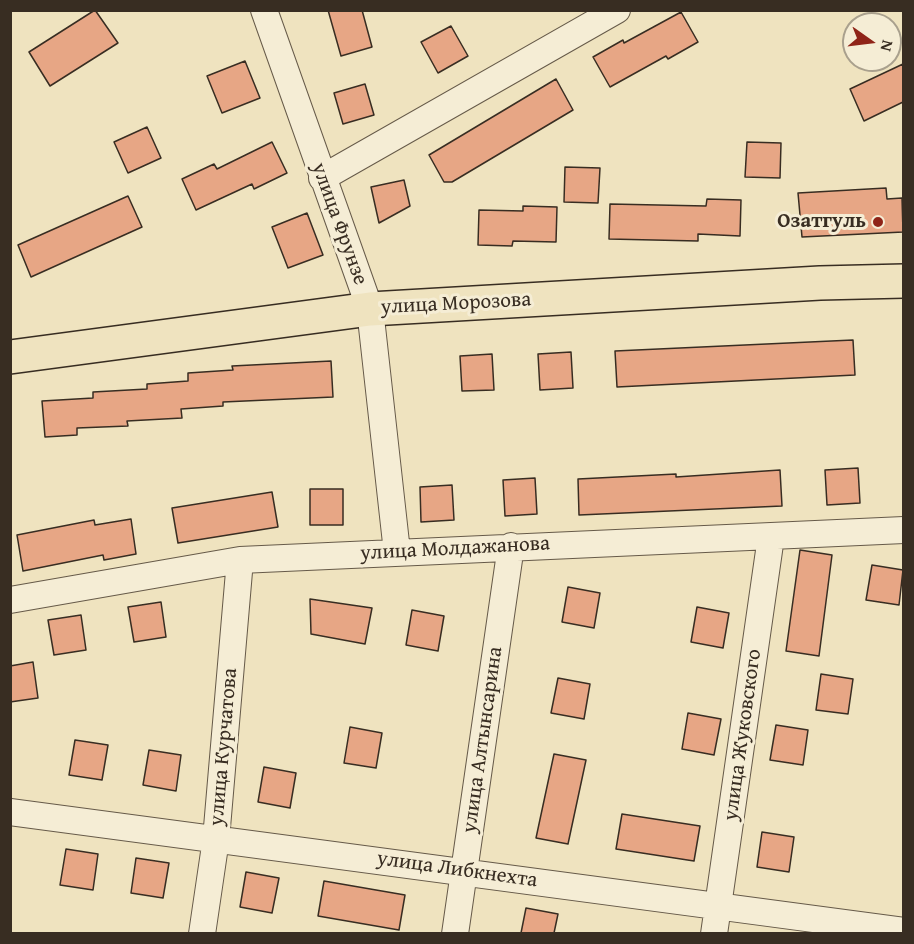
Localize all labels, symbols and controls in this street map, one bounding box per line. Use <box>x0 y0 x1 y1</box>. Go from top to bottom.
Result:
north arrow <box>842 12 902 72</box>
text: N <box>875 38 900 54</box>
street label: улица Фрунзе <box>305 159 373 289</box>
place label: Oзатгуль <box>777 209 866 235</box>
marker: Oзатгуль <box>871 215 885 229</box>
street label: улица Морозова <box>380 287 532 321</box>
street label: улица Молдажанова <box>359 531 551 567</box>
street label: улица Алтынсарина <box>457 645 509 835</box>
street label: улица Жуковского <box>718 647 768 823</box>
street label: улица Курчатова <box>205 667 243 827</box>
street label: улица Либкнехта <box>375 846 539 894</box>

